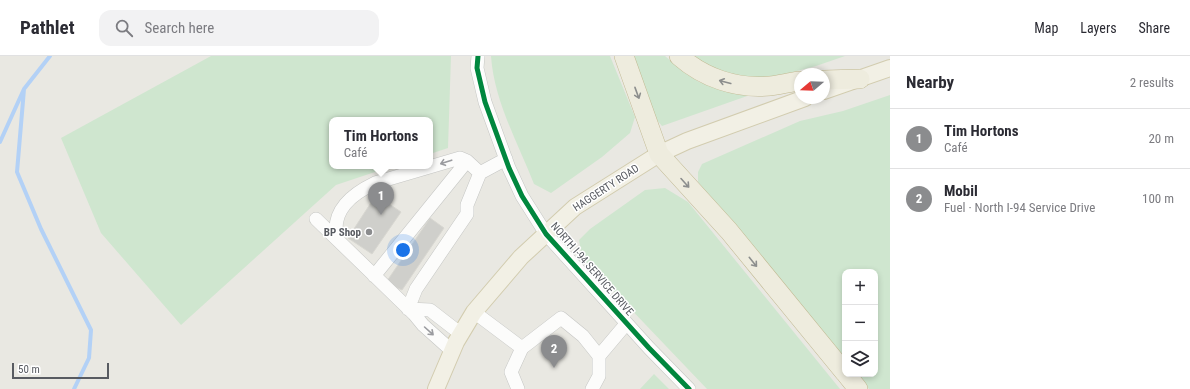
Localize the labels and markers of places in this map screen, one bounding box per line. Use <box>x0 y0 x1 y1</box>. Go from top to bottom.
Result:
pin: 1 <box>368 182 394 215</box>
place label: BP Shop <box>324 226 362 239</box>
marker: BP Shop <box>364 227 374 237</box>
pin: 2 <box>541 335 567 368</box>

